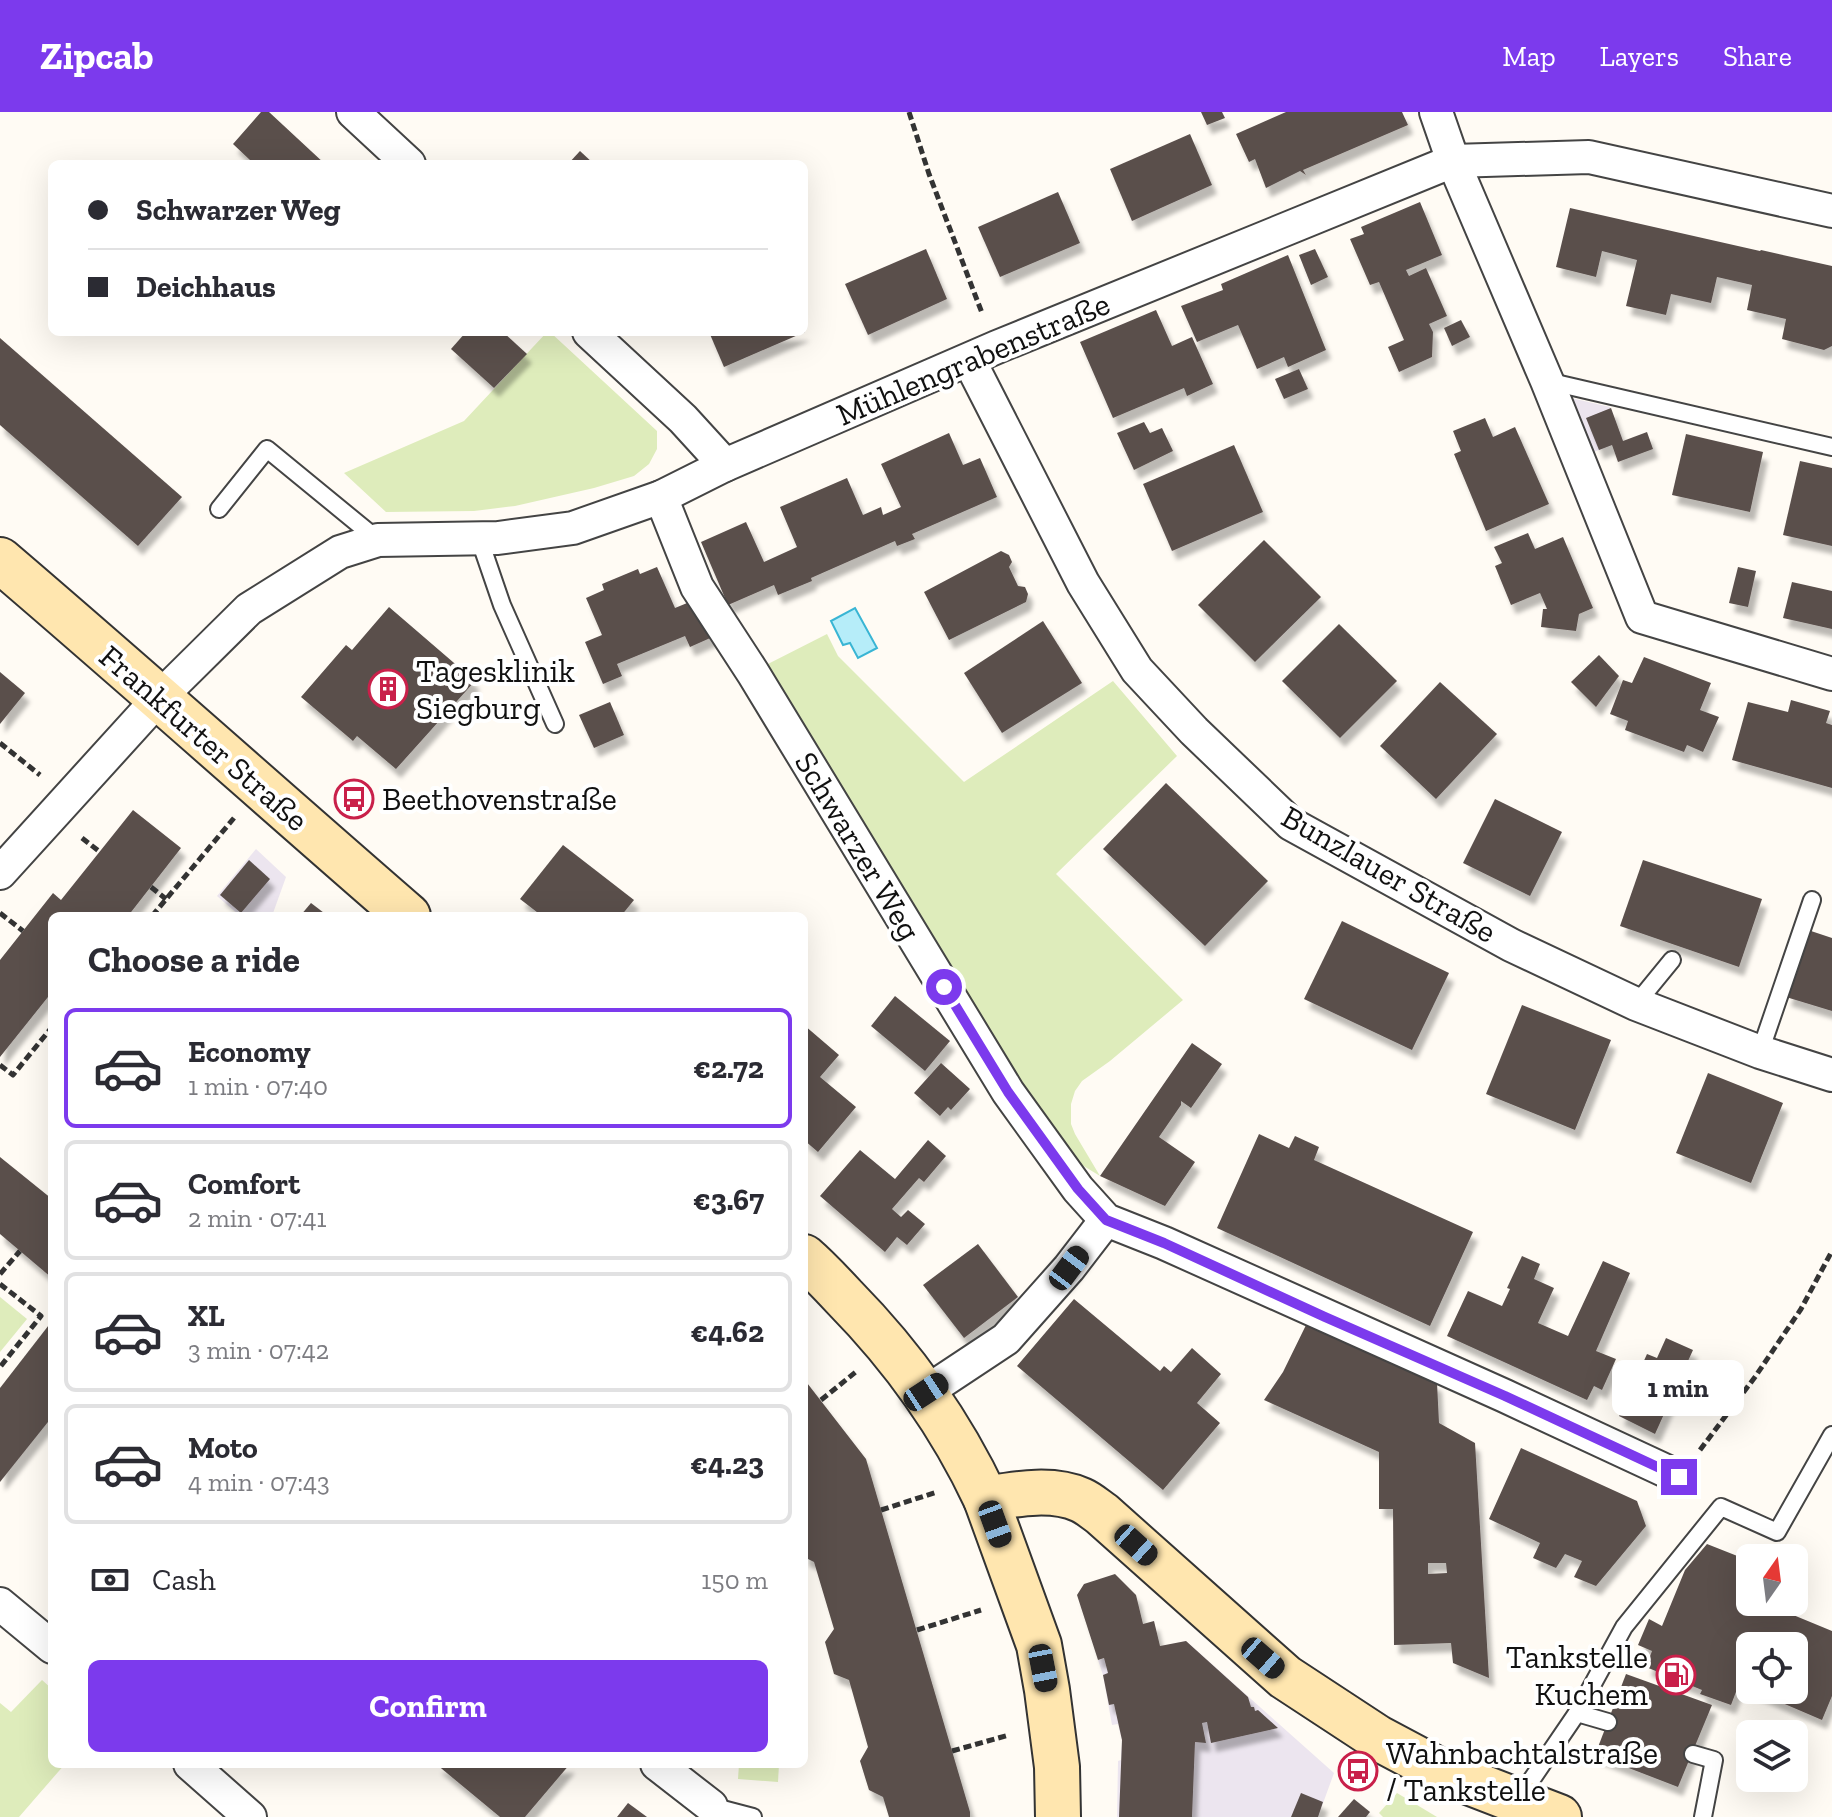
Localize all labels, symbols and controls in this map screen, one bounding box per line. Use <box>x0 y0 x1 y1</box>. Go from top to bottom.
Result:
text: Zipcab <box>40 33 154 79</box>
text: Map <box>1502 40 1556 73</box>
text: Layers <box>1600 40 1679 73</box>
text: Share <box>1723 40 1792 73</box>
text: Schwarzer Weg <box>136 192 340 228</box>
text: Deichhaus <box>136 269 276 305</box>
street label: Mühlengrabenstraße <box>831 284 1115 434</box>
street label: Frankfurter Straße <box>92 637 316 839</box>
place label: Tagesklinik Siegburg <box>416 652 575 727</box>
building icon: Tagesklinik Siegburg <box>367 668 409 710</box>
street label: Schwarzer Weg <box>787 745 929 947</box>
bus stop icon: Beethovenstraße <box>333 778 375 820</box>
place label: Beethovenstraße <box>382 780 617 818</box>
street label: Bunzlauer Straße <box>1275 797 1503 951</box>
text: Choose a ride <box>88 938 300 981</box>
route start <box>926 969 962 1005</box>
icon: car <box>92 1032 164 1104</box>
text: Economy <box>188 1034 311 1070</box>
text: €2.72 <box>693 1050 764 1086</box>
text: 1 min · 07:40 <box>188 1070 328 1102</box>
icon: car <box>92 1164 164 1236</box>
text: Comfort <box>188 1166 300 1202</box>
text: €3.67 <box>693 1182 764 1218</box>
text: 2 min · 07:41 <box>188 1202 326 1234</box>
car <box>1045 1242 1093 1294</box>
icon: car <box>92 1296 164 1368</box>
text: XL <box>188 1298 225 1334</box>
text: €4.62 <box>691 1314 764 1350</box>
text: 3 min · 07:42 <box>188 1334 329 1366</box>
callout: 1 min <box>1613 1361 1745 1417</box>
car <box>899 1369 953 1415</box>
text: 1 min <box>1647 1372 1709 1404</box>
icon: car <box>92 1428 164 1500</box>
text: Moto <box>188 1430 258 1466</box>
text: €4.23 <box>690 1446 764 1482</box>
route end <box>1661 1459 1697 1495</box>
text: 4 min · 07:43 <box>188 1466 330 1498</box>
car <box>976 1497 1014 1551</box>
car <box>1110 1520 1162 1570</box>
north arrow <box>1736 1544 1808 1616</box>
map controls <box>1736 1544 1808 1792</box>
icon: cash <box>88 1558 132 1602</box>
text: Cash <box>152 1562 216 1598</box>
text: 150 m <box>701 1564 768 1596</box>
button: locate <box>1736 1632 1808 1704</box>
car <box>1237 1633 1289 1683</box>
place label: Tankstelle Kuchem <box>1506 1638 1648 1713</box>
car <box>1027 1642 1059 1694</box>
fuel station icon: Tankstelle Kuchem <box>1655 1654 1697 1696</box>
button: Confirm <box>88 1660 768 1752</box>
button: layers <box>1736 1720 1808 1792</box>
place label: Wahnbachtalstraße / Tankstelle <box>1386 1734 1658 1809</box>
bus stop icon: Wahnbachtalstraße / Tankstelle <box>1337 1750 1379 1792</box>

